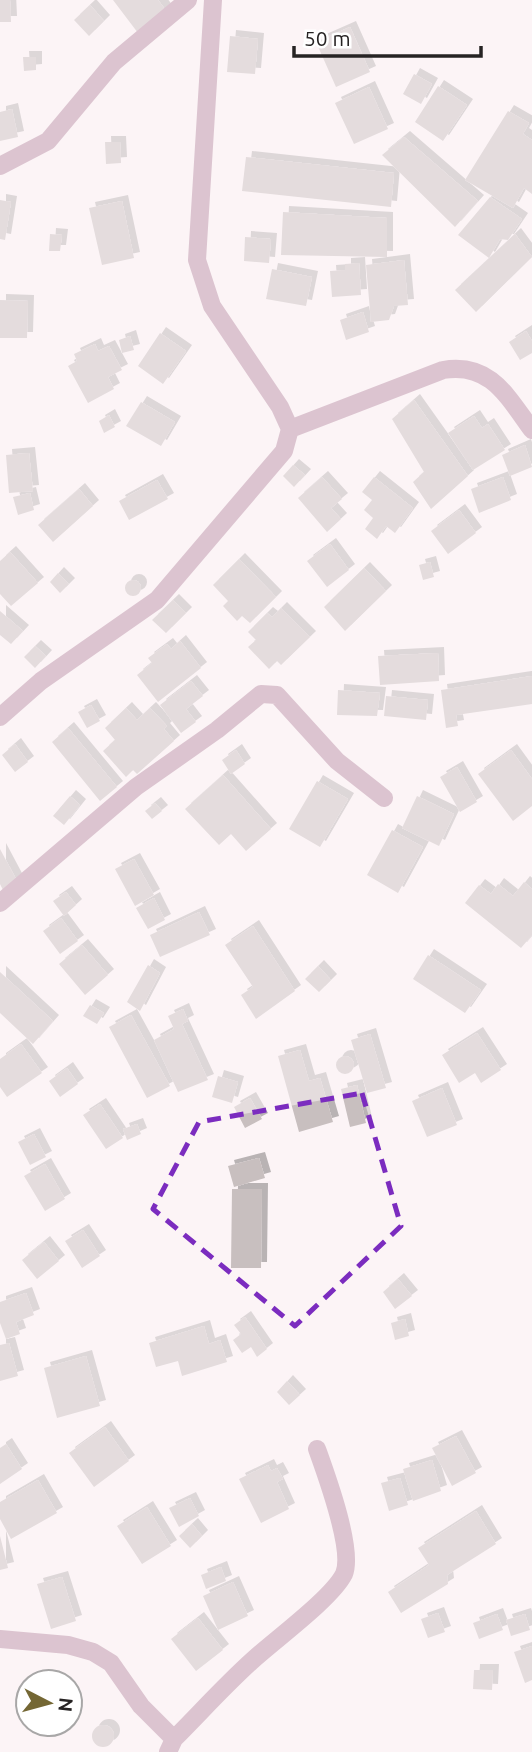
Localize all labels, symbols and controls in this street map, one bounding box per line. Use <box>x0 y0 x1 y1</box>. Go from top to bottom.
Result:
scale bar <box>294 14 481 58</box>
text: 50 m <box>304 26 351 50</box>
north arrow <box>14 1668 84 1738</box>
text: N <box>54 1697 78 1713</box>

